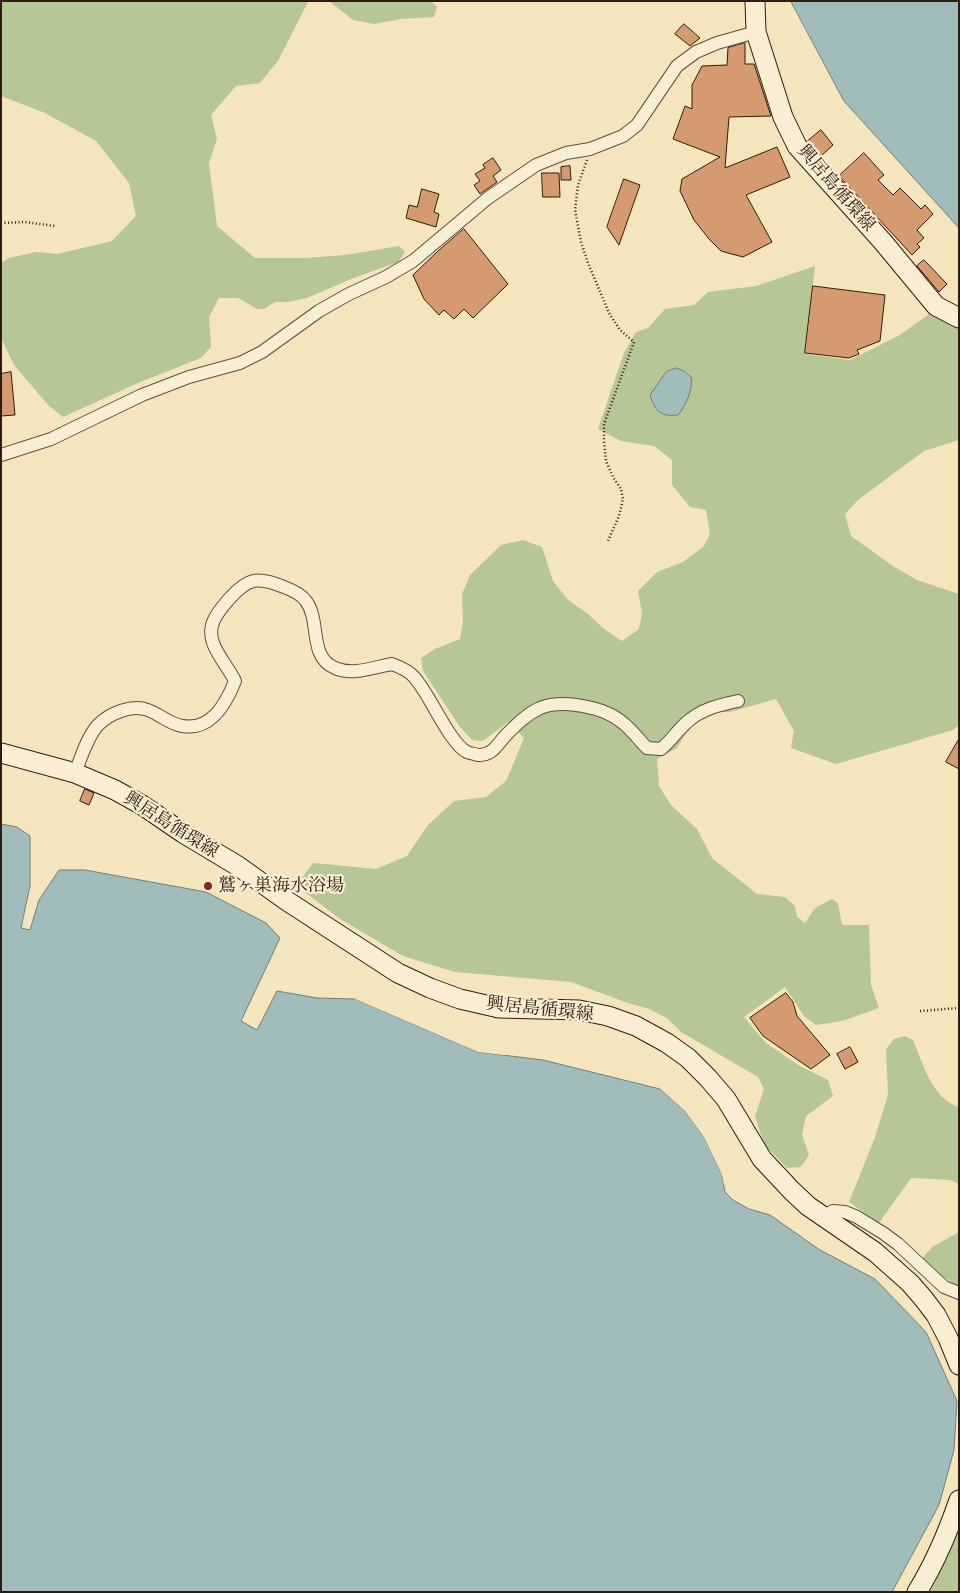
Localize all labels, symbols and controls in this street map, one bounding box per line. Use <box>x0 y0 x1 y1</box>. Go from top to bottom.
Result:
street label: 興居島循環線 <box>792 140 880 236</box>
street label: 興居島循環線 <box>119 787 223 863</box>
place label: 鷲ヶ巣海水浴場 <box>218 875 344 897</box>
marker: 鷲ヶ巣海水浴場 <box>202 880 214 892</box>
street label: 興居島循環線 <box>485 993 595 1025</box>

